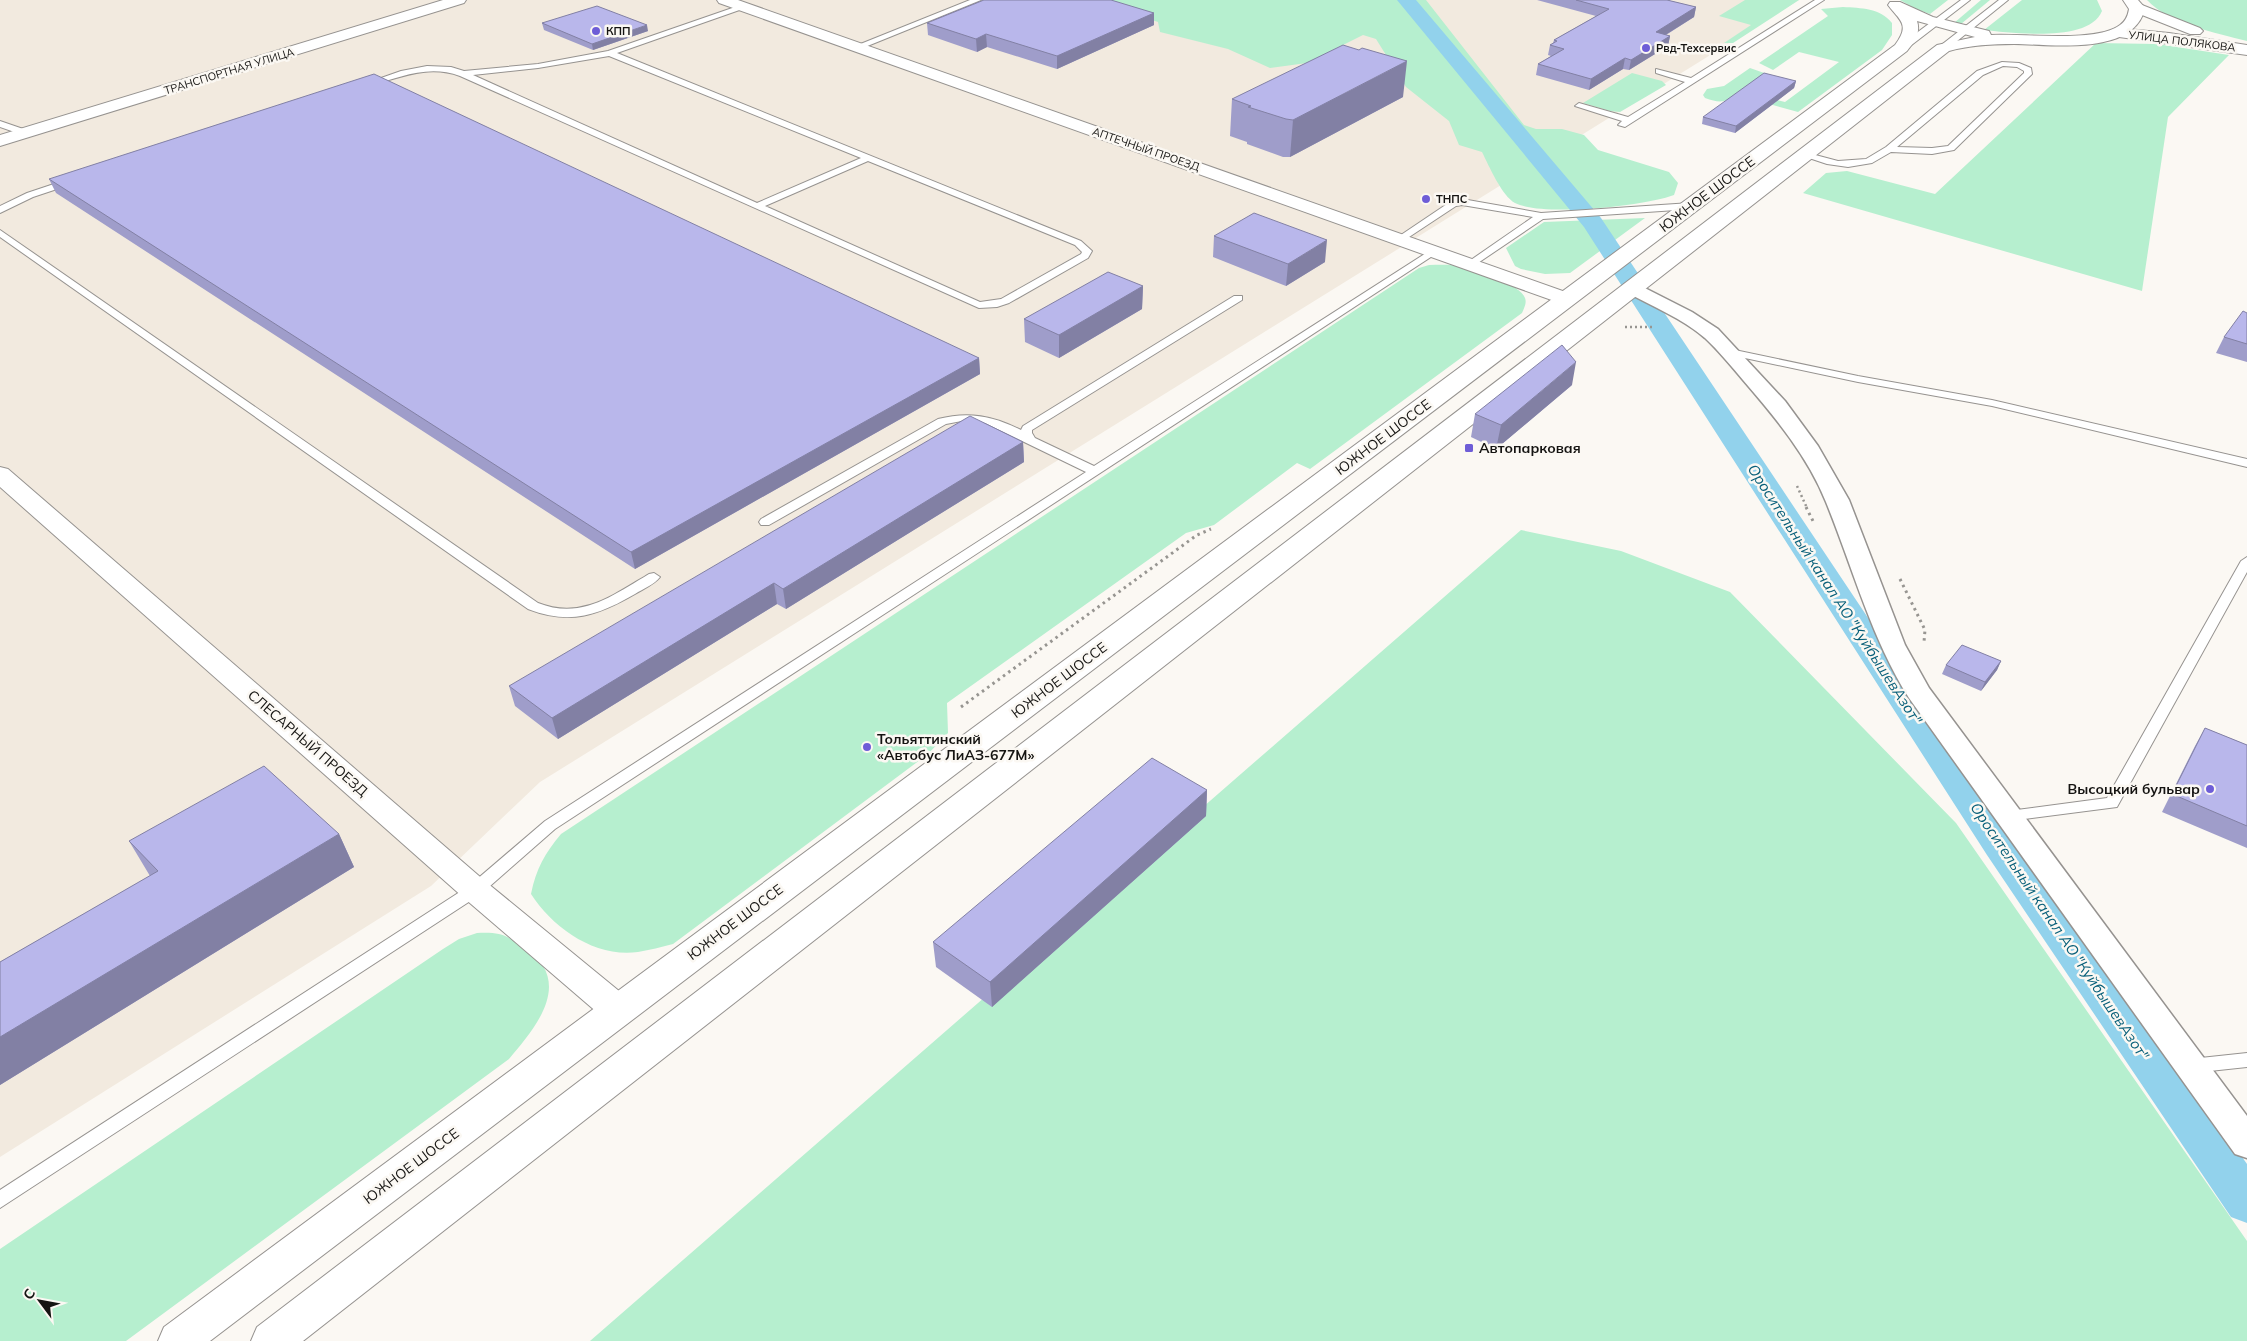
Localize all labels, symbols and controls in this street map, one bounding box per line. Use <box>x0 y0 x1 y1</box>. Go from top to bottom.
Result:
place label: КПП <box>606 24 631 38</box>
marker: КПП <box>590 25 602 37</box>
street label: УЛИЦА ПОЛЯКОВА <box>2127 27 2236 55</box>
place label: Рвд-Техсервис <box>1656 41 1737 55</box>
marker: Рвд-Техсервис <box>1640 42 1652 54</box>
street label: ТРАНСПОРТНАЯ УЛИЦА <box>162 45 296 97</box>
street label: АПТЕЧНЫЙ ПРОЕЗД <box>1090 124 1202 174</box>
street label: ЮЖНОЕ ШОССЕ <box>1656 152 1758 236</box>
place label: ТНПС <box>1436 192 1468 206</box>
marker: ТНПС <box>1420 193 1432 205</box>
street label: ЮЖНОЕ ШОССЕ <box>1332 395 1434 479</box>
place label: Автопарковая <box>1479 439 1581 457</box>
marker: Автопарковая <box>1463 442 1475 454</box>
water label: Оросительный канал АО "КуйбышевАзот" <box>1744 460 1927 729</box>
street label: ЮЖНОЕ ШОССЕ <box>1008 638 1110 722</box>
street label: СЛЕСАРНЫЙ ПРОЕЗД <box>244 686 372 800</box>
place label: Тольяттинский «Автобус ЛиАЗ-677М» <box>877 730 1034 764</box>
marker: Тольяттинский «Автобус ЛиАЗ-677М» <box>861 741 873 753</box>
place label: Высоцкий бульвар <box>2068 780 2200 798</box>
marker: Высоцкий бульвар <box>2204 783 2216 795</box>
water label: Оросительный канал АО "КуйбышевАзот" <box>1966 799 2154 1064</box>
street label: ЮЖНОЕ ШОССЕ <box>684 880 786 964</box>
street label: ЮЖНОЕ ШОССЕ <box>360 1124 462 1208</box>
north arrow <box>15 1276 65 1326</box>
text: С <box>19 1285 39 1303</box>

